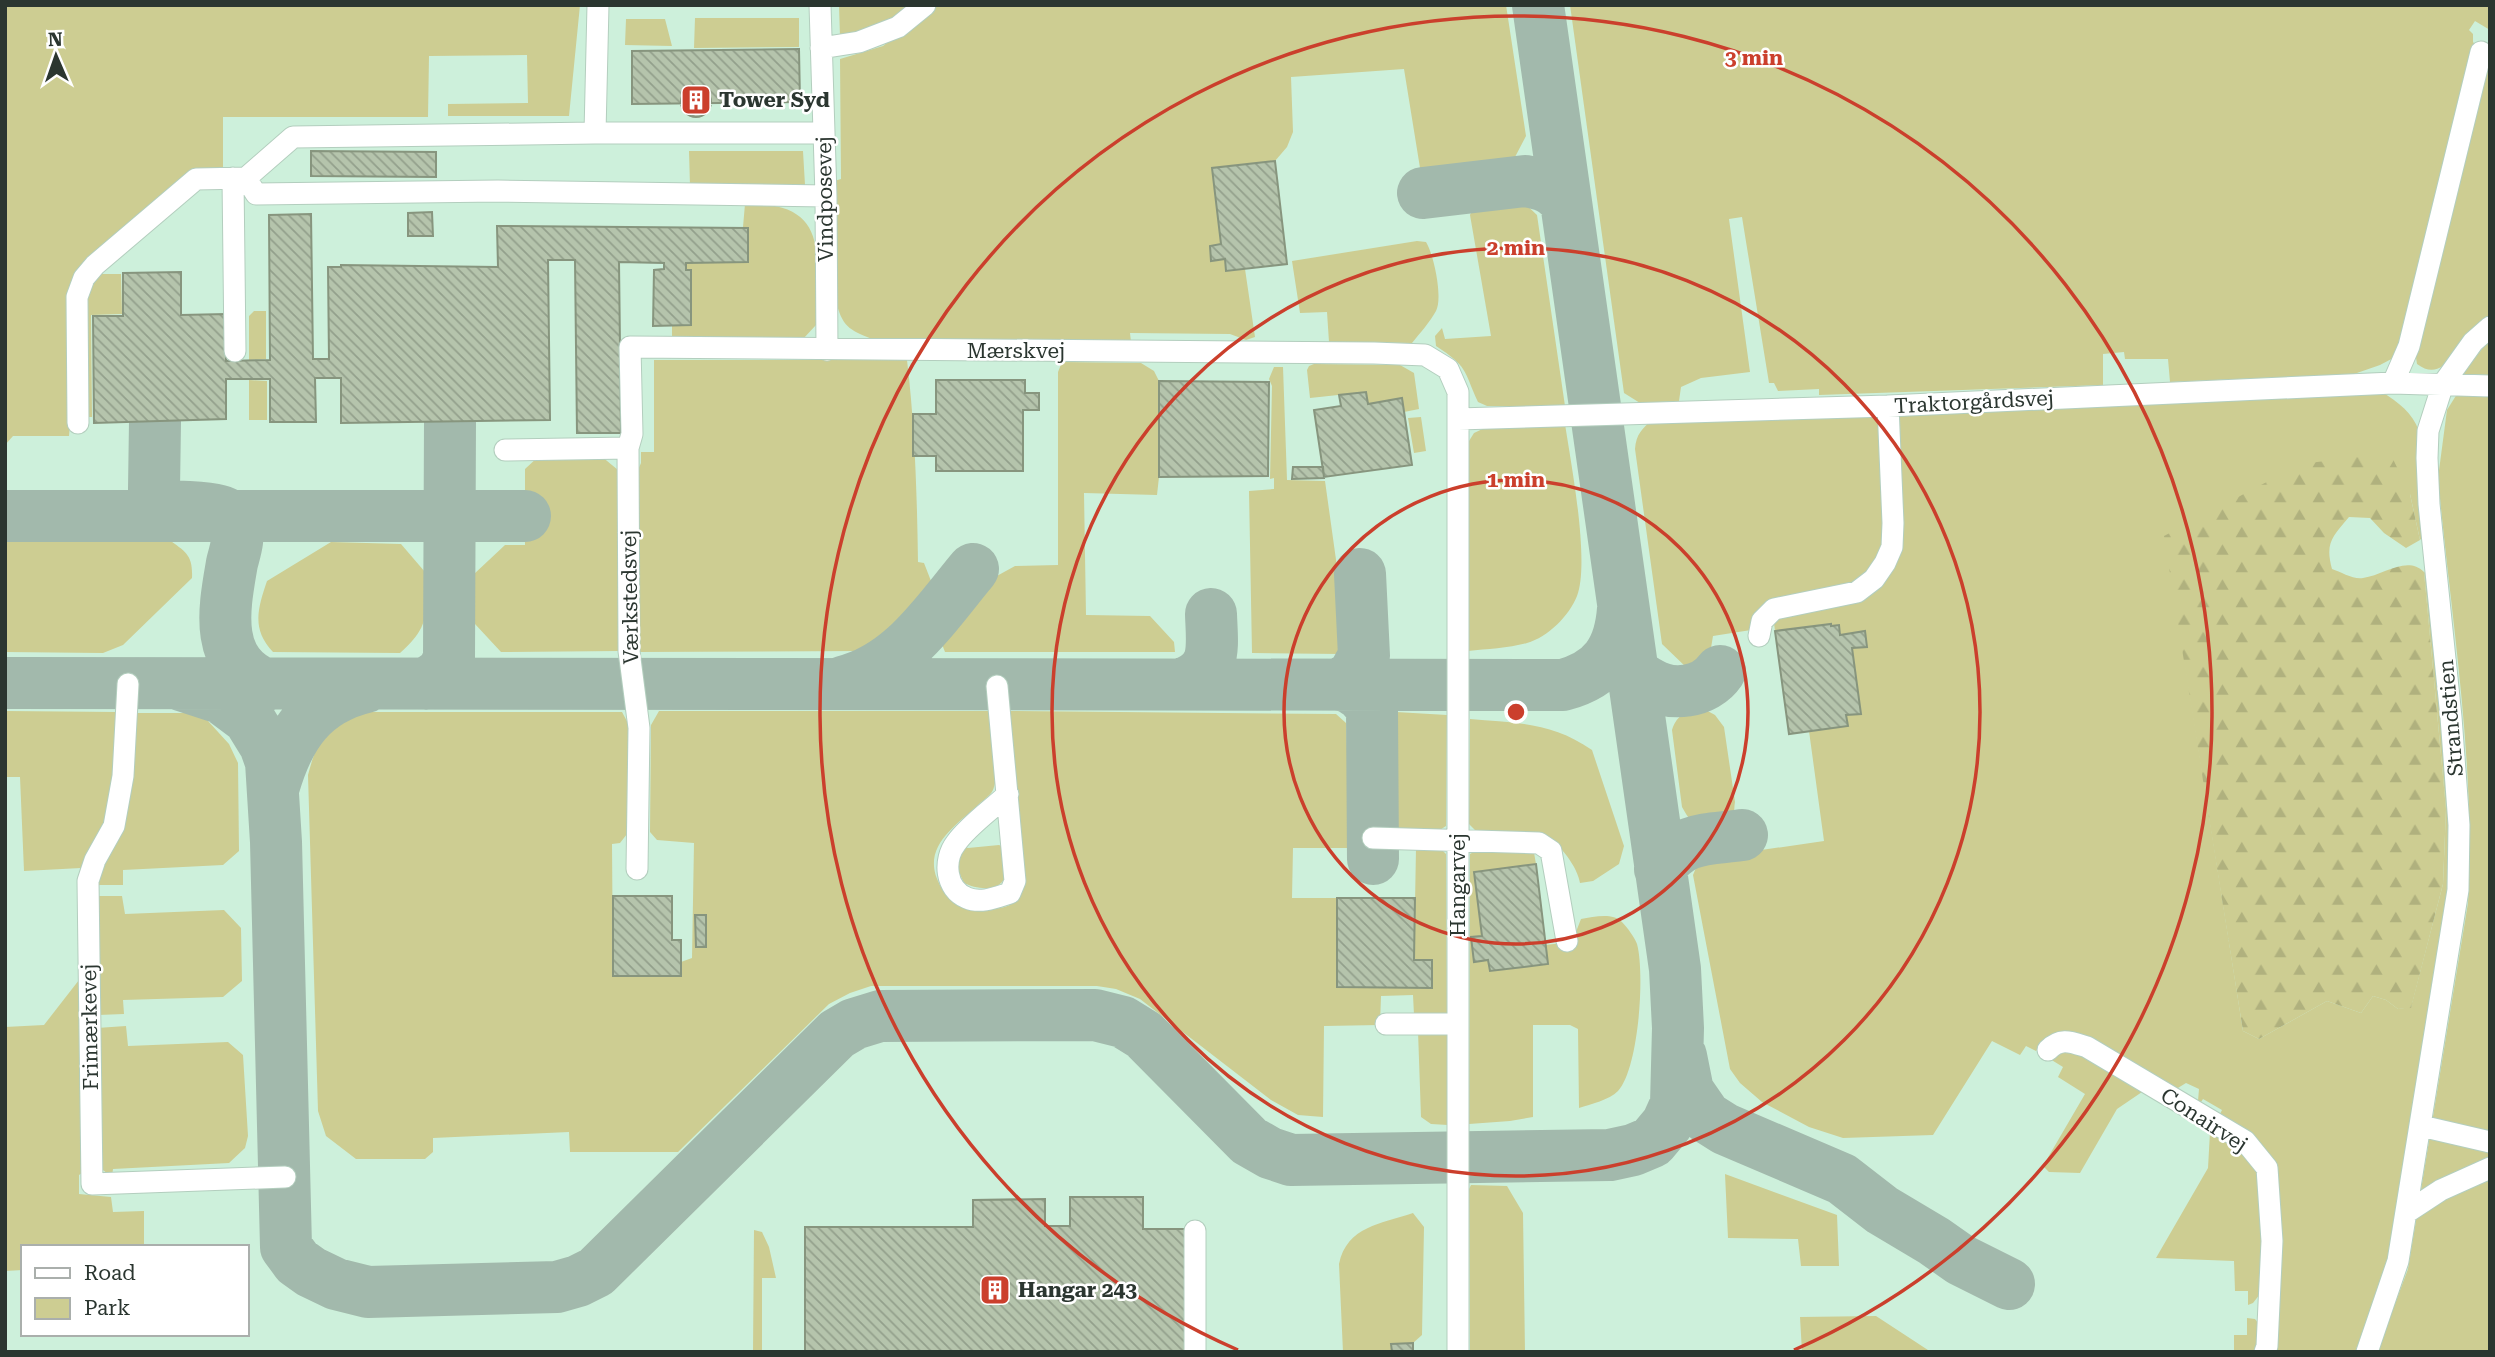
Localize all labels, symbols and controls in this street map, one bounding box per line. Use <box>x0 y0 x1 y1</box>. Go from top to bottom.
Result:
north arrow <box>21 21 91 91</box>
text: N <box>48 28 64 51</box>
text: 3 min <box>1725 46 1783 70</box>
building icon: Tower Syd <box>679 83 713 117</box>
place label: Tower Syd <box>719 88 830 112</box>
street label: Vindposevej <box>812 136 838 262</box>
text: 2 min <box>1487 236 1545 260</box>
street label: Mærskvej <box>967 339 1065 363</box>
street label: Traktorgårdsvej <box>1893 386 2055 418</box>
text: 1 min <box>1487 468 1545 492</box>
street label: Værkstedsvej <box>617 529 643 665</box>
street label: Strandstien <box>2434 658 2468 777</box>
centre of rings <box>1504 700 1528 724</box>
street label: Hangarvej <box>1446 833 1470 937</box>
street label: Frimærkevej <box>77 963 103 1091</box>
street label: Conairvej <box>2156 1083 2252 1157</box>
legend <box>21 1245 248 1336</box>
text: Road <box>84 1261 136 1285</box>
building icon: Hangar 243 <box>978 1273 1012 1307</box>
place label: Hangar 243 <box>1018 1278 1137 1302</box>
text: Park <box>84 1296 130 1320</box>

